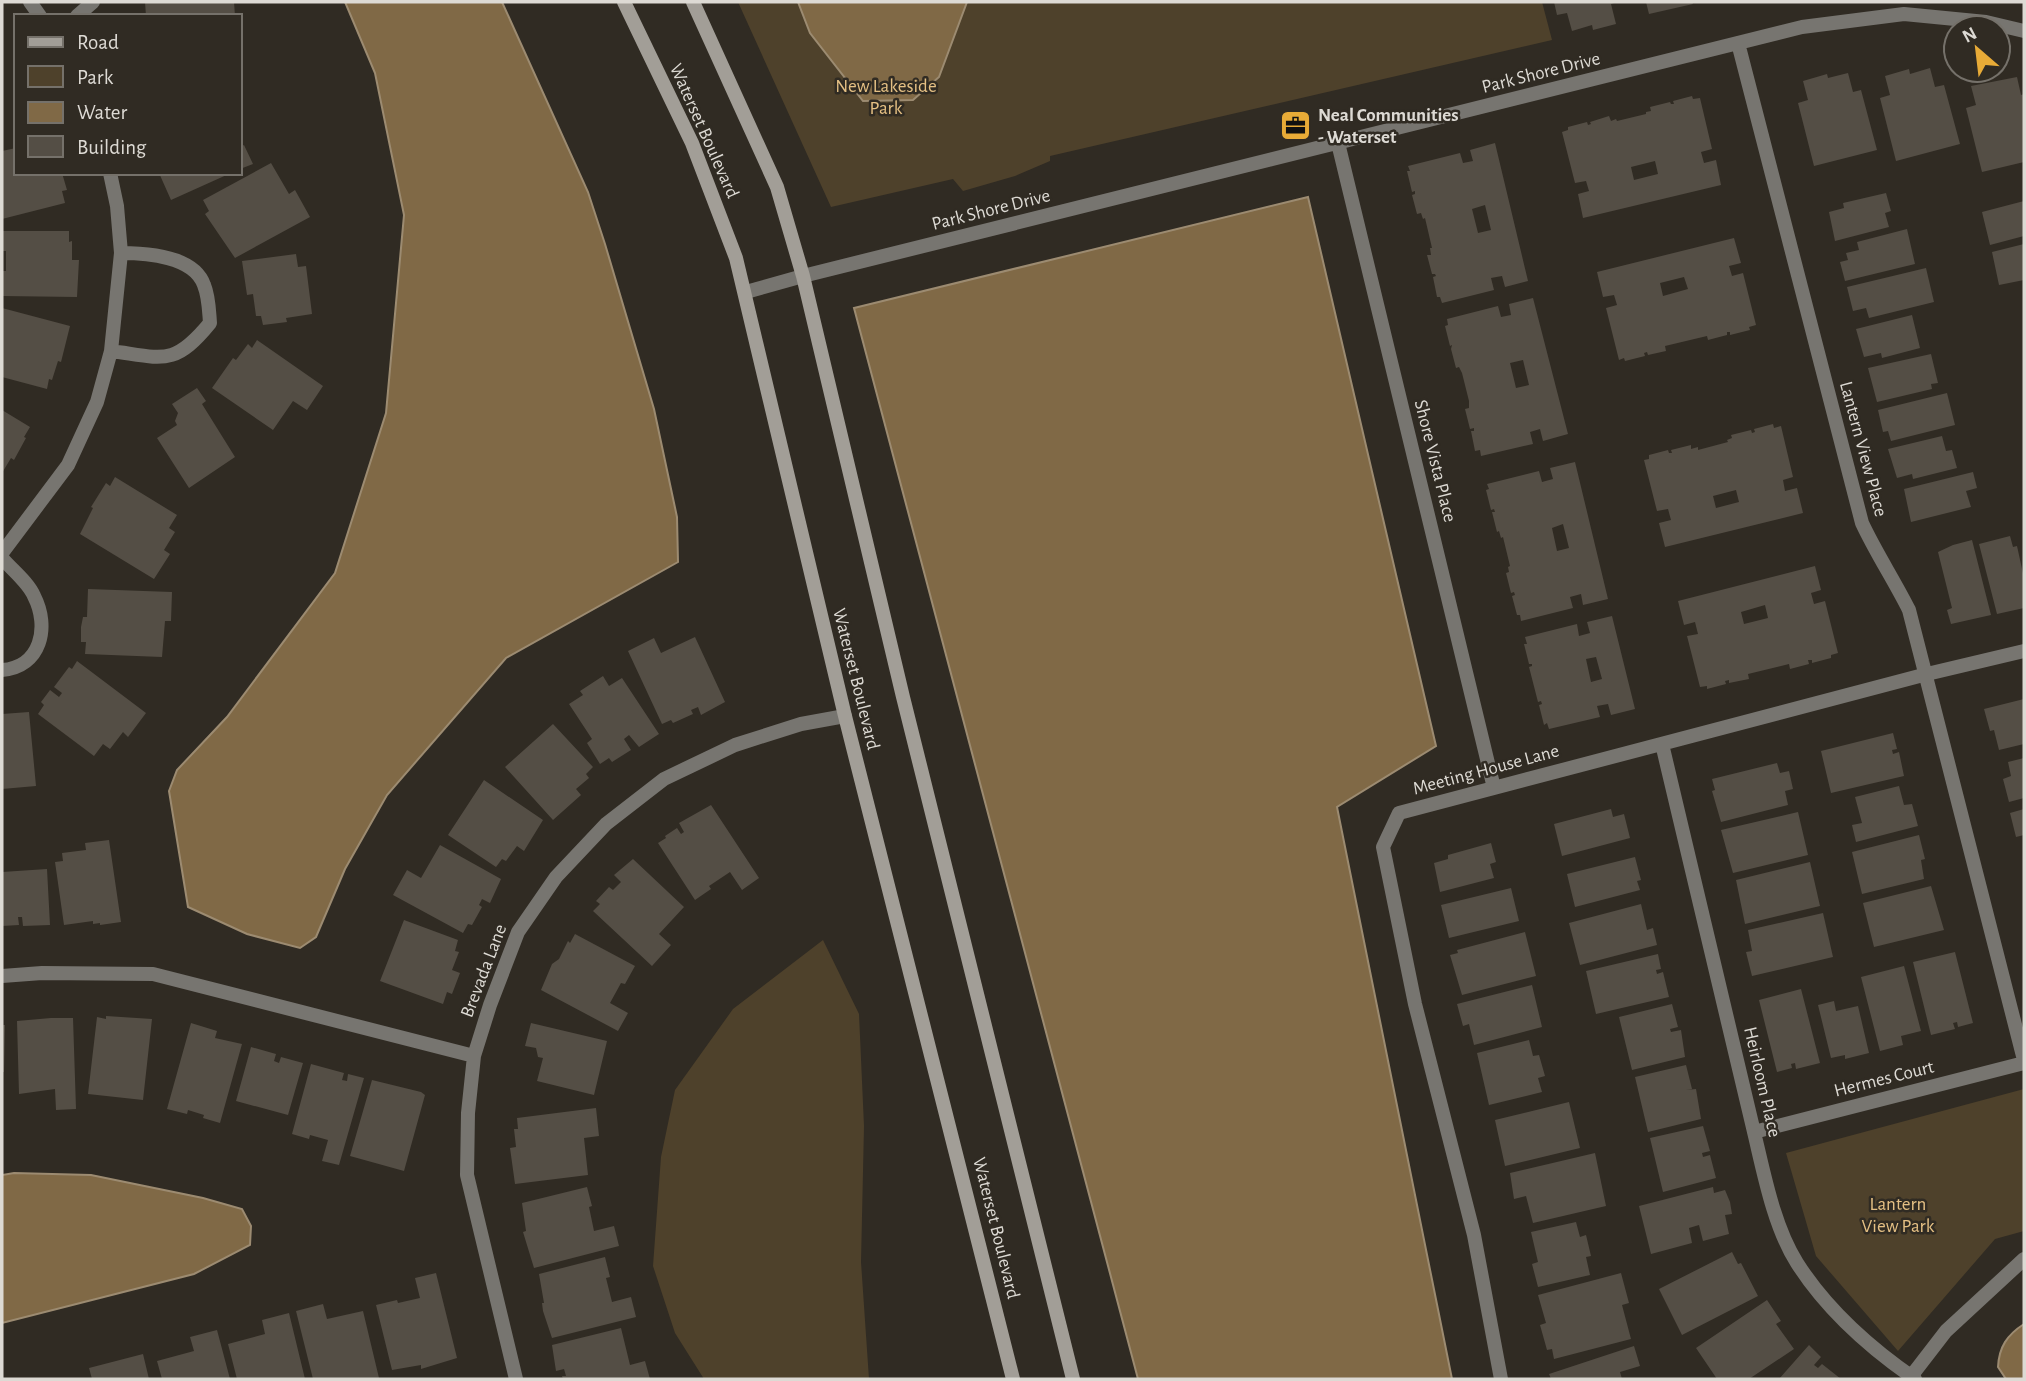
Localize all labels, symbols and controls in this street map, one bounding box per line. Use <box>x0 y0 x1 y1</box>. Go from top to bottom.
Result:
legend <box>14 14 242 175</box>
north arrow <box>1942 14 2012 84</box>
text: N <box>1959 24 1980 47</box>
text: Road <box>77 32 119 53</box>
street label: Park Shore Drive <box>1480 49 1602 97</box>
street label: Waterset Boulevard <box>666 61 742 201</box>
text: Park <box>77 67 114 88</box>
park label: New Lakeside Park <box>835 77 937 118</box>
text: Water <box>77 102 127 123</box>
place label: Neal Communities - Waterset <box>1318 106 1459 147</box>
office icon: Neal Communities - Waterset <box>1278 109 1312 143</box>
text: Building <box>77 137 147 158</box>
street label: Park Shore Drive <box>930 186 1052 234</box>
street label: Lantern View Place <box>1836 379 1890 519</box>
street label: Shore Vista Place <box>1411 398 1459 524</box>
street label: Waterset Boulevard <box>829 606 883 752</box>
street label: Meeting House Lane <box>1411 741 1561 799</box>
street label: Brevada Lane <box>458 922 510 1020</box>
street label: Heirloom Place <box>1740 1025 1784 1139</box>
street label: Hermes Court <box>1832 1057 1936 1101</box>
street label: Waterset Boulevard <box>969 1155 1023 1301</box>
park label: Lantern View Park <box>1862 1195 1935 1236</box>

